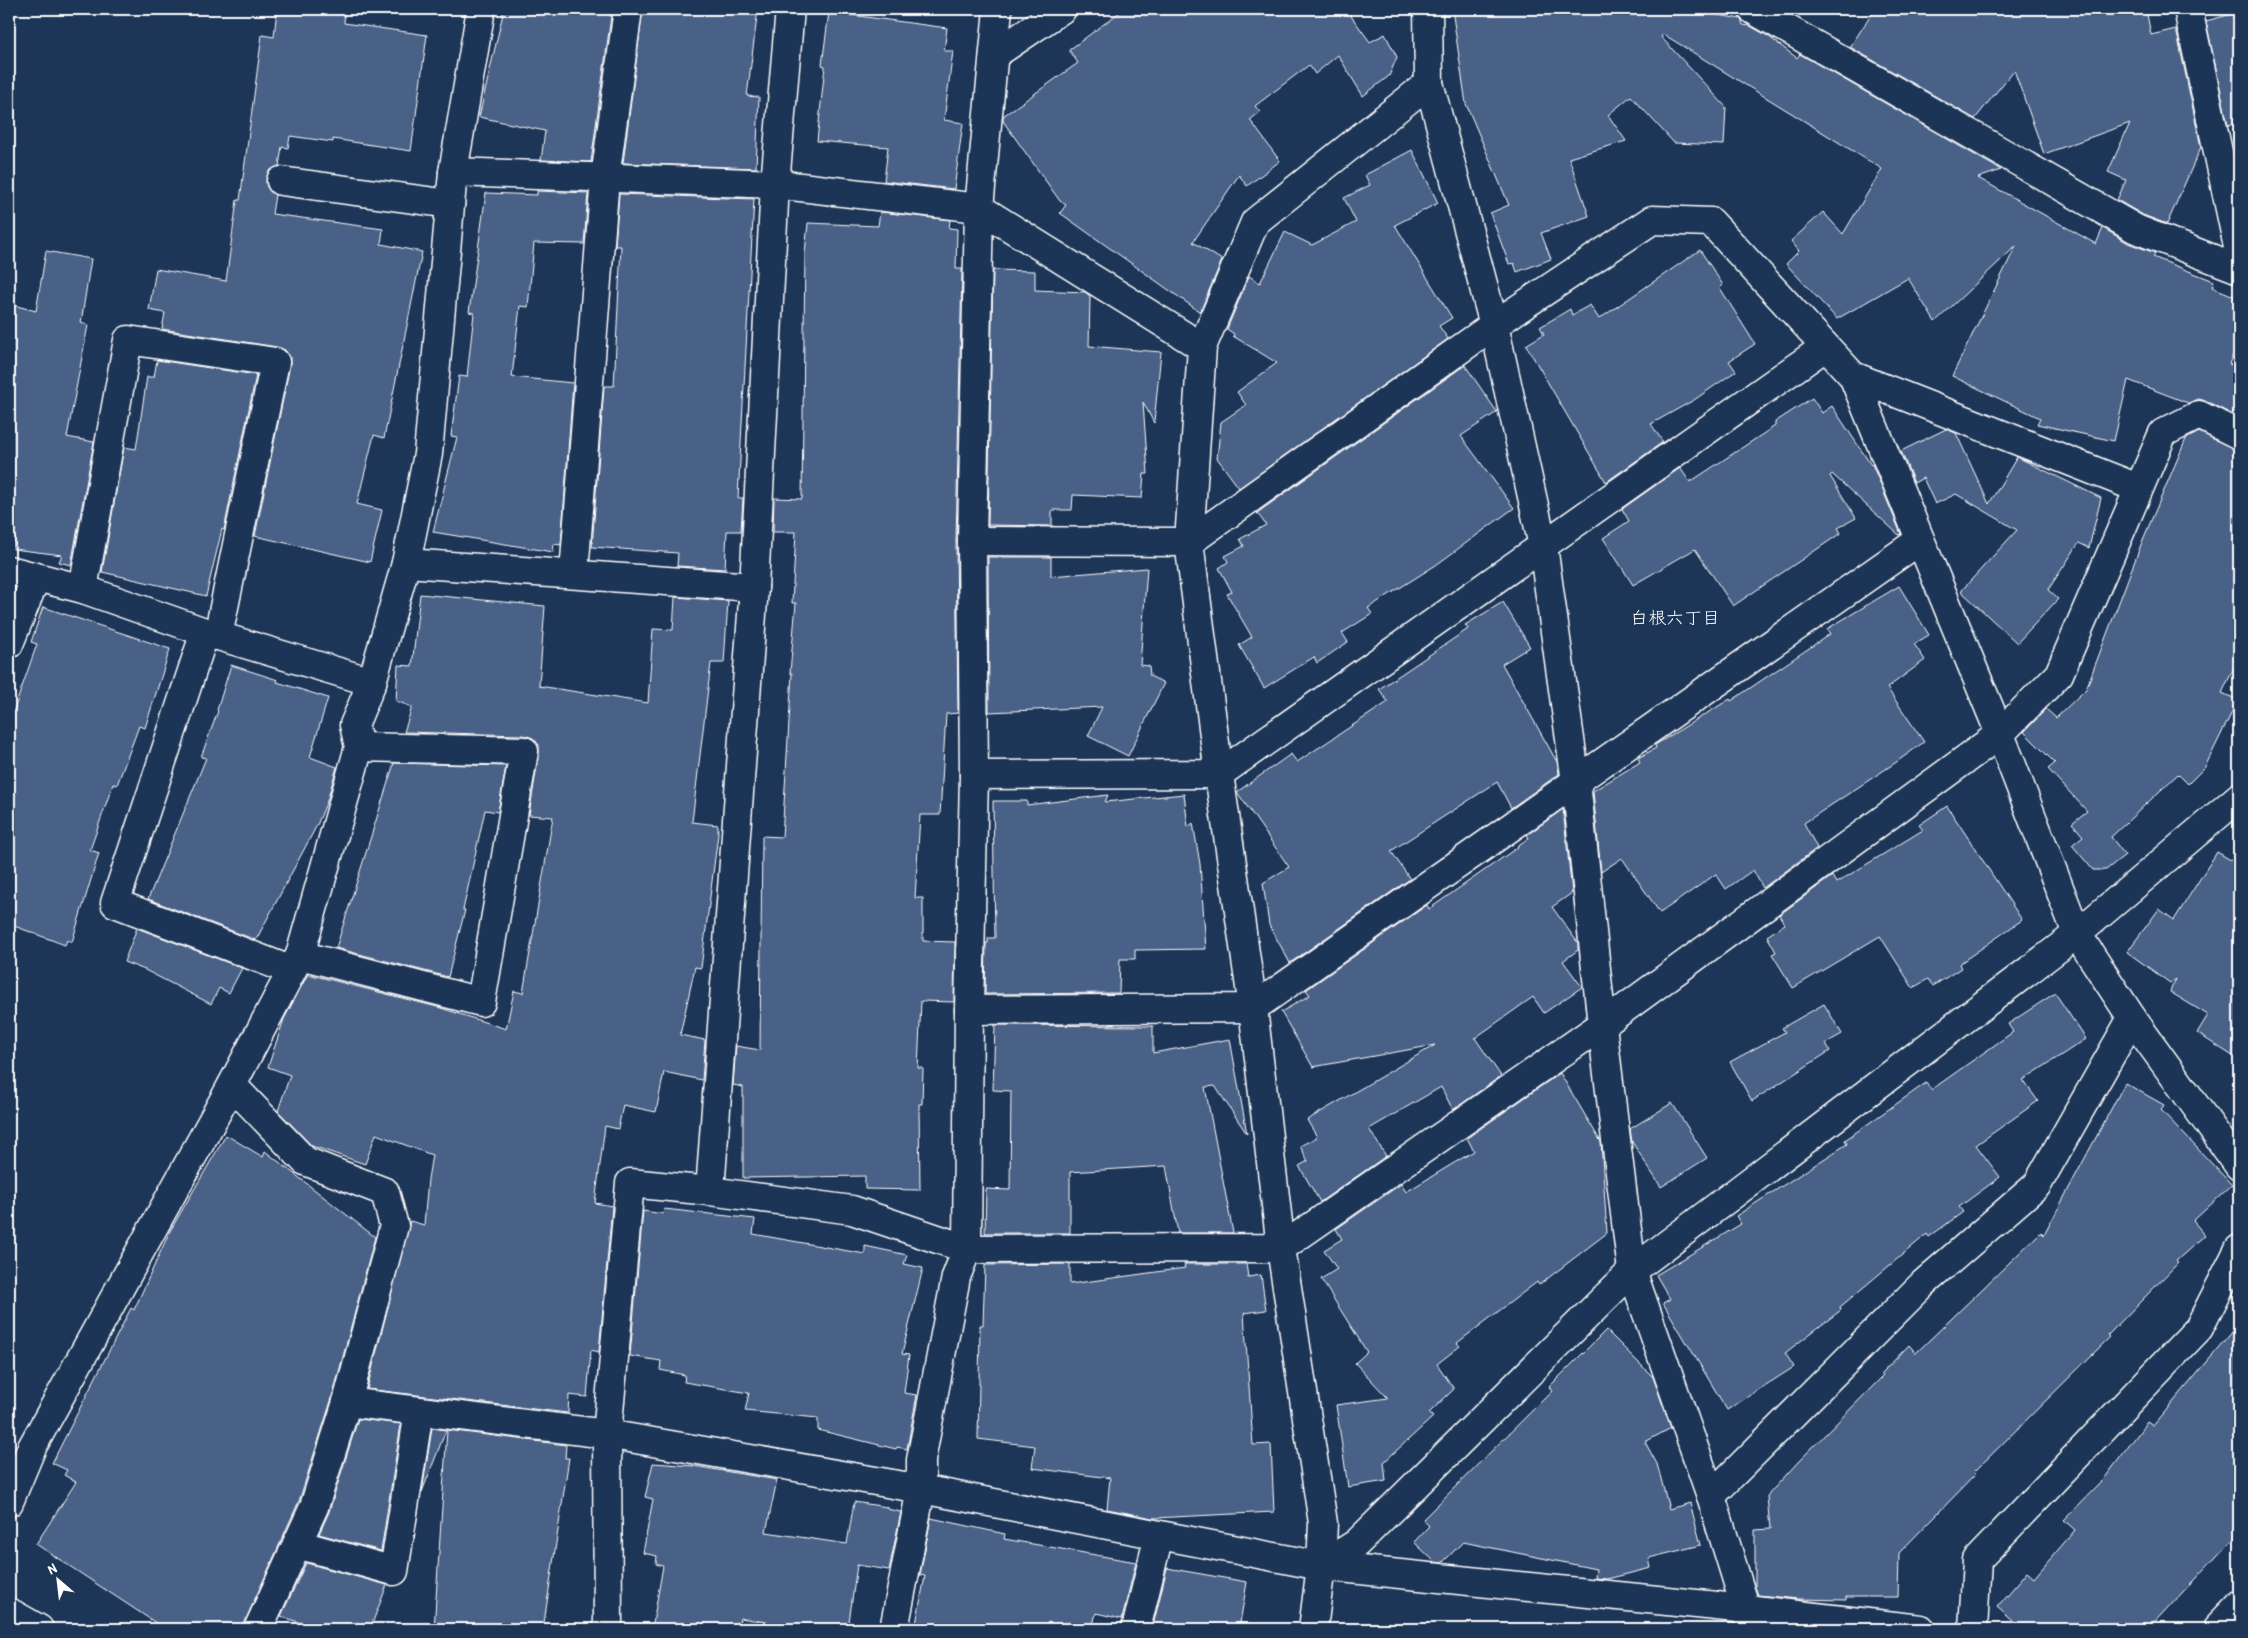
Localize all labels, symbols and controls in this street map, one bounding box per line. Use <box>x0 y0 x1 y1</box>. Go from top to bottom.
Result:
district label: 白根六丁目 <box>1630 605 1720 630</box>
north arrow <box>32 1556 82 1606</box>
text: N <box>44 1558 60 1578</box>

